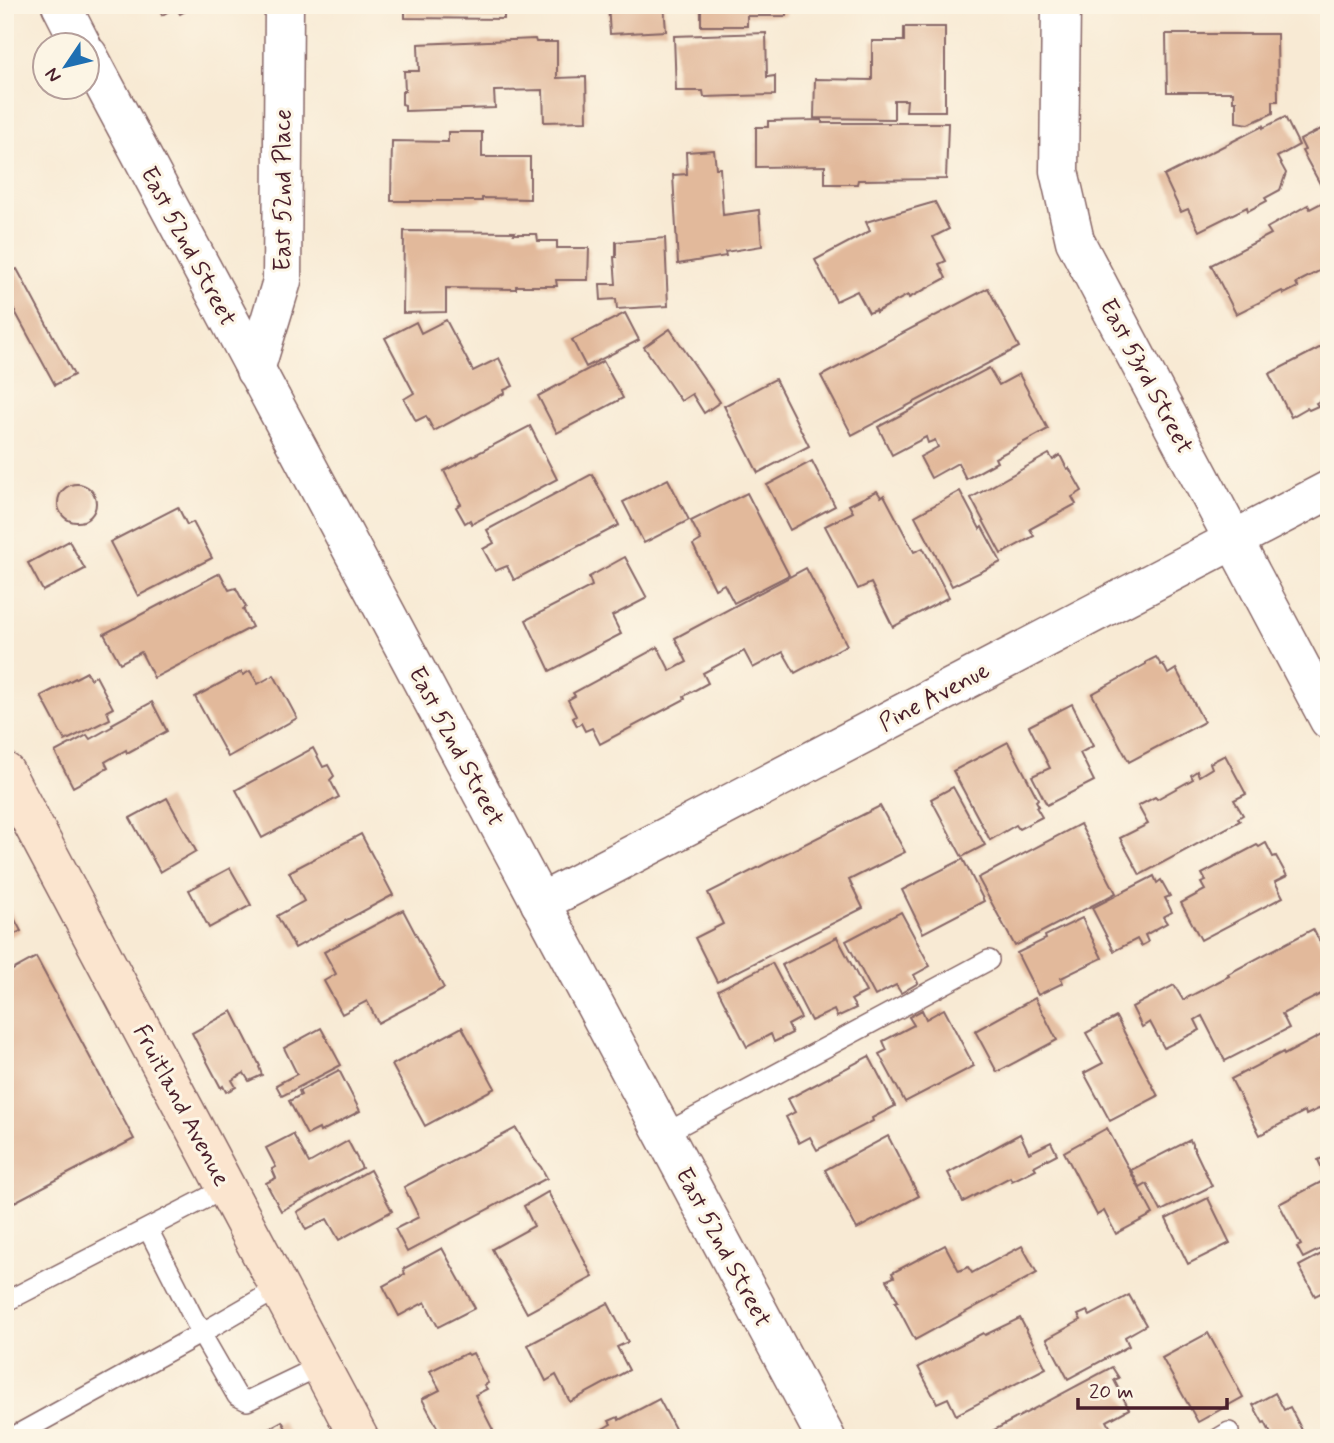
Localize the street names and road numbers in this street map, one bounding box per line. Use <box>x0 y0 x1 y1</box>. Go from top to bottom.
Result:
street label: East 52nd Place <box>268 109 299 271</box>
street label: East 52nd Street <box>133 162 243 332</box>
street label: East 53rd Street <box>1092 294 1200 460</box>
street label: Pine Avenue <box>874 655 995 739</box>
street label: East 52nd Street <box>401 662 511 832</box>
street label: Fruitland Avenue <box>125 1019 236 1192</box>
street label: East 52nd Street <box>668 1163 778 1333</box>

